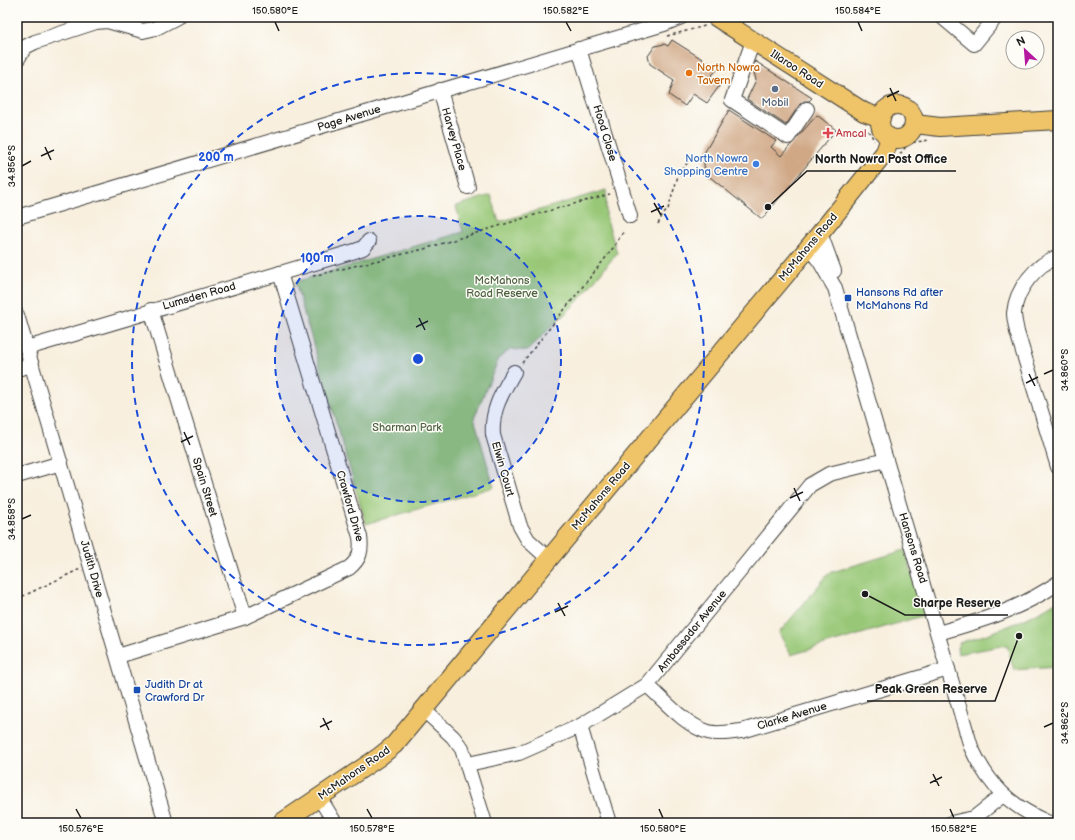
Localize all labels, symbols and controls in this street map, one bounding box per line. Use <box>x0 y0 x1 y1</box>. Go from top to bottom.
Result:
text: 150.580°E <box>252 5 298 17</box>
text: 150.582°E <box>543 5 589 17</box>
text: 150.584°E <box>835 5 881 17</box>
north arrow <box>1005 30 1045 70</box>
text: N <box>1014 34 1027 49</box>
street label: Illaroo Road <box>768 47 826 91</box>
place label: North Nowra Tavern <box>697 61 760 87</box>
marker: North Nowra Tavern <box>684 68 694 78</box>
marker: Mobil <box>770 84 780 94</box>
place label: Mobil <box>762 96 788 109</box>
street label: Page Avenue <box>316 102 383 134</box>
street label: Hood Close <box>590 103 620 163</box>
street label: Harvey Place <box>439 106 469 172</box>
place label: Amcal <box>836 127 866 140</box>
marker: Amcal <box>823 128 833 138</box>
text: 34.856°S <box>6 145 18 187</box>
callout: North Nowra Post Office <box>807 147 956 171</box>
text: 200 m <box>198 150 234 165</box>
place label: North Nowra Shopping Centre <box>664 152 748 178</box>
text: North Nowra Post Office <box>815 152 947 167</box>
marker: North Nowra Shopping Centre <box>751 159 761 169</box>
street label: McMahons Road <box>776 210 840 284</box>
text: 100 m <box>300 251 334 266</box>
park label: McMahons Road Reserve <box>466 274 538 300</box>
street label: Lumsden Road <box>161 279 237 313</box>
place label: Hansons Rd after McMahons Rd <box>856 286 944 312</box>
marker: Hansons Rd after McMahons Rd <box>843 293 853 303</box>
text: 34.860°S <box>1059 349 1071 391</box>
centre of rings <box>411 352 425 366</box>
park label: Sharman Park <box>372 421 442 434</box>
street label: Elwin Court <box>489 440 517 498</box>
street label: Spain Street <box>190 456 220 519</box>
street label: McMahons Road <box>569 459 633 533</box>
street label: Crawford Drive <box>334 469 366 543</box>
text: 34.858°S <box>6 498 18 540</box>
street label: Hansons Road <box>896 511 930 585</box>
street label: Judith Drive <box>78 539 107 600</box>
street label: Ambassador Avenue <box>655 587 729 675</box>
callout: Sharpe Reserve <box>905 591 1008 615</box>
text: Sharpe Reserve <box>913 596 1001 611</box>
callout: Peak Green Reserve <box>867 677 995 701</box>
place label: Judith Dr at Crawford Dr <box>145 678 205 704</box>
text: Peak Green Reserve <box>875 682 987 697</box>
marker: Judith Dr at Crawford Dr <box>132 685 142 695</box>
street label: Clarke Avenue <box>756 699 829 733</box>
text: 34.862°S <box>1059 702 1071 744</box>
street label: McMahons Road <box>316 743 392 803</box>
text: 150.576°E <box>58 823 104 835</box>
text: 150.578°E <box>349 823 395 835</box>
text: 150.580°E <box>640 823 686 835</box>
text: 150.582°E <box>931 823 977 835</box>

